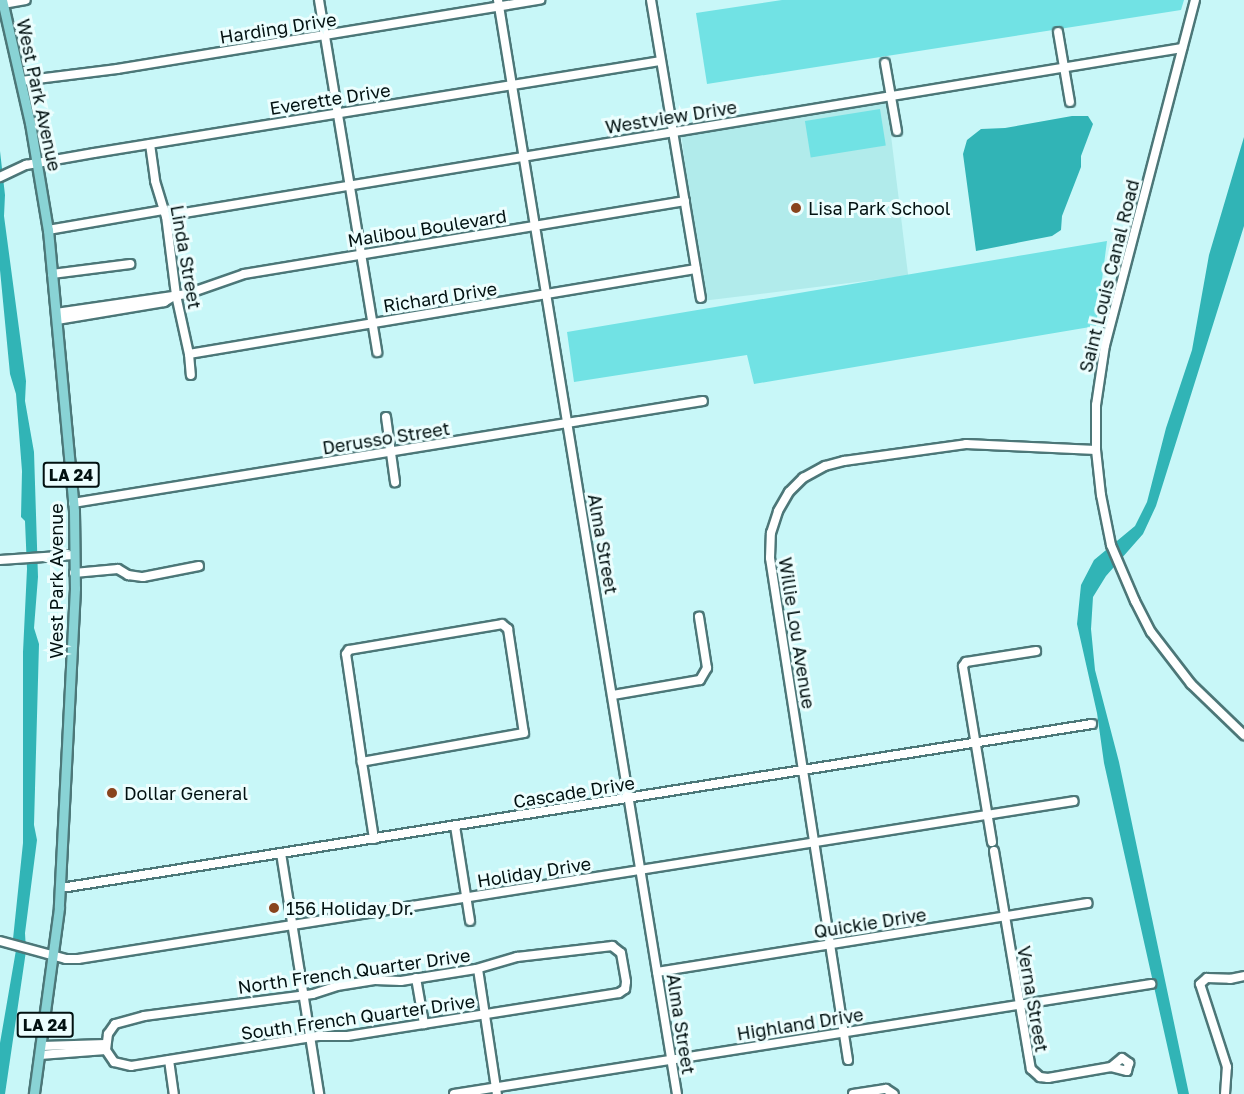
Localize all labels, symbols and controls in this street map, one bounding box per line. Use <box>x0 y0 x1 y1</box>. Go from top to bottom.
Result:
street label: Harding Drive <box>218 8 338 48</box>
street label: West Park Avenue <box>12 17 66 173</box>
street label: Everette Drive <box>268 79 392 119</box>
street label: Westview Drive <box>604 96 738 138</box>
street label: Saint Louis Canal Road <box>1075 177 1143 375</box>
place label: Lisa Park School <box>808 197 951 219</box>
marker: Lisa Park School <box>789 201 803 215</box>
street label: Linda Street <box>166 203 206 311</box>
street label: Malibou Boulevard <box>346 205 508 251</box>
street label: Richard Drive <box>381 277 499 317</box>
street label: Derusso Street <box>321 417 451 459</box>
road number: LA 24 <box>42 462 100 488</box>
street label: Alma Street <box>584 492 622 596</box>
street label: West Park Avenue <box>45 503 67 659</box>
street label: Willie Lou Avenue <box>774 556 820 710</box>
street label: Cascade Drive <box>512 772 636 812</box>
place label: Dollar General <box>124 782 248 804</box>
marker: Dollar General <box>105 786 119 800</box>
street label: Holiday Drive <box>475 852 593 892</box>
place label: 156 Holiday Dr. <box>286 897 414 919</box>
marker: 156 Holiday Dr. <box>267 901 281 915</box>
street label: Quickie Drive <box>812 903 928 943</box>
street label: North French Quarter Drive <box>236 944 472 998</box>
street label: Verna Street <box>1013 944 1053 1054</box>
street label: Alma Street <box>662 972 700 1076</box>
street label: South French Quarter Drive <box>240 990 476 1044</box>
street label: Highland Drive <box>735 1003 865 1045</box>
road number: LA 24 <box>16 1012 74 1038</box>

